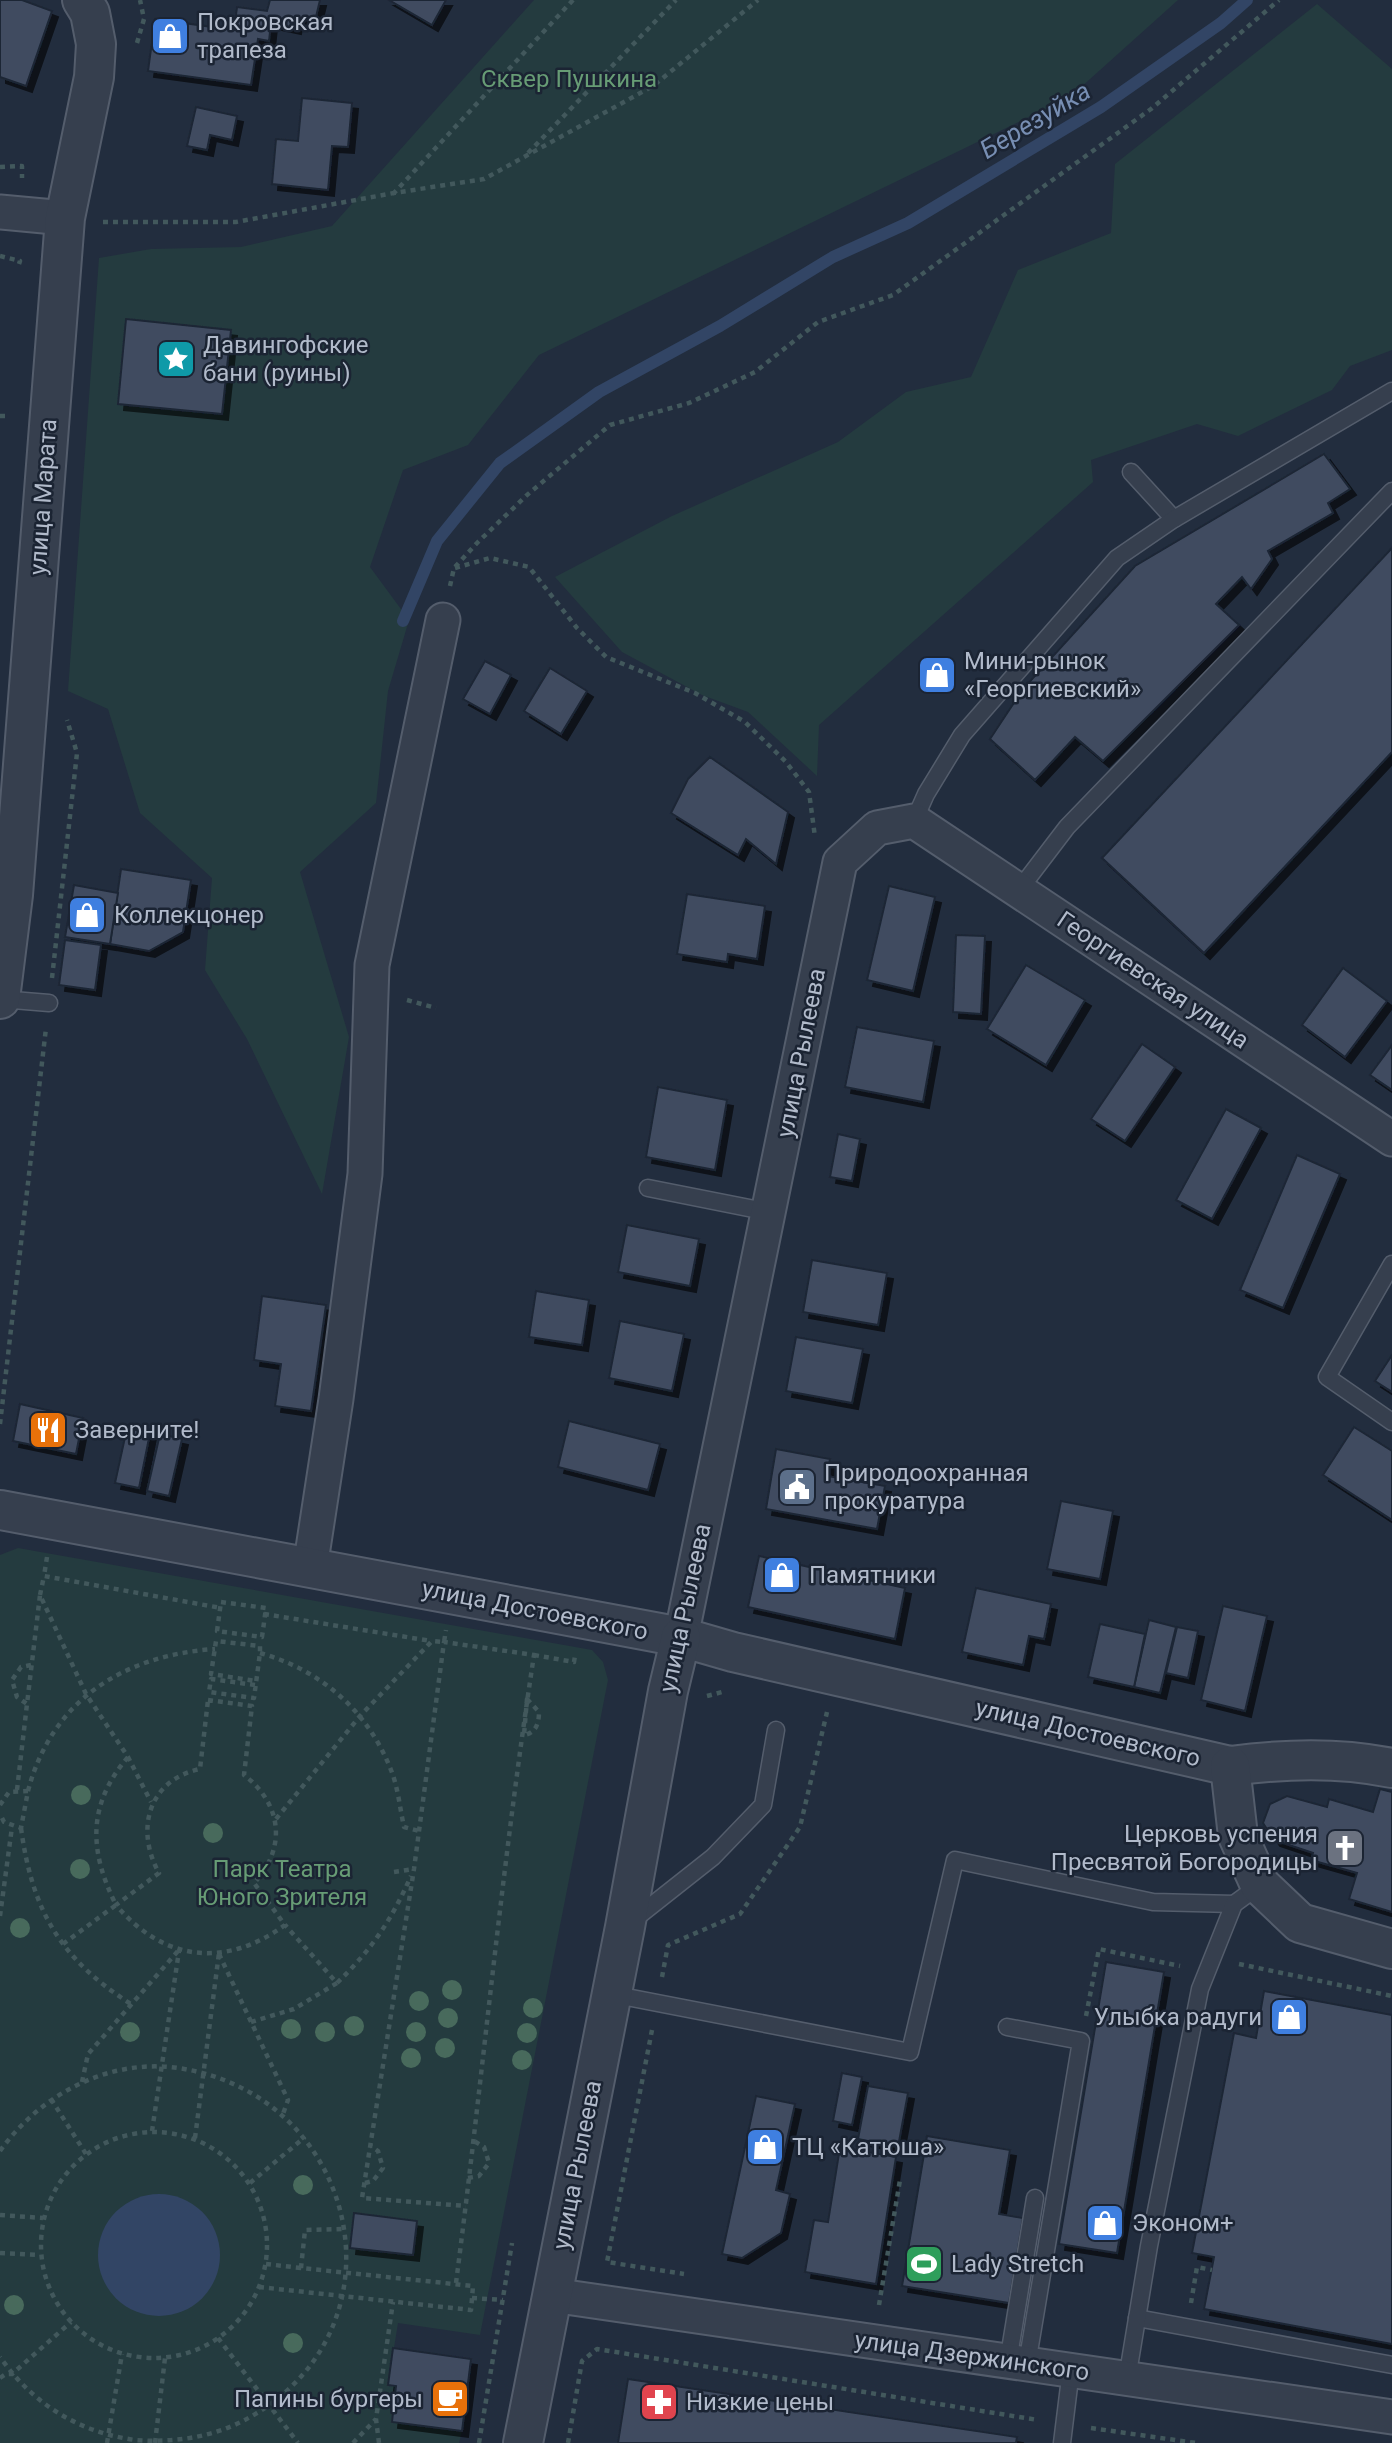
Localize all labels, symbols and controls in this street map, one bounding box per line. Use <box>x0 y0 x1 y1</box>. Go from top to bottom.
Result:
place label: Покровская трапеза <box>197 8 333 64</box>
shop icon: Покровская трапеза <box>149 15 191 57</box>
park label: Сквер Пушкина <box>481 65 657 93</box>
water label: Березуйка <box>974 75 1096 165</box>
place label: Давингофские бани (руины) <box>203 331 369 387</box>
place icon: Давингофские бани (руины) <box>155 338 197 380</box>
street label: улица Марата <box>24 418 62 576</box>
place label: Мини-рынок «Георгиевский» <box>964 647 1141 703</box>
shop icon: Мини-рынок «Георгиевский» <box>916 654 958 696</box>
shop icon: Коллекцонер <box>66 894 108 936</box>
place label: Коллекцонер <box>114 901 264 929</box>
street label: Георгиевская улица <box>1052 905 1254 1055</box>
street label: улица Рылеева <box>771 966 831 1140</box>
restaurant icon: Заверните! <box>27 1409 69 1451</box>
place label: Заверните! <box>75 1416 199 1444</box>
place label: Природоохранная прокуратура <box>824 1459 1029 1515</box>
public building icon: Природоохранная прокуратура <box>776 1466 818 1508</box>
street label: улица Рылеева <box>653 1521 717 1695</box>
shop icon: Памятники <box>761 1554 803 1596</box>
place label: Памятники <box>809 1561 936 1589</box>
street label: улица Достоевского <box>420 1574 650 1646</box>
street label: улица Достоевского <box>973 1694 1203 1772</box>
place label: Церковь успения Пресвятой Богородицы <box>1051 1820 1318 1876</box>
church icon: Церковь успения Пресвятой Богородицы <box>1324 1827 1366 1869</box>
park label: Парк Театра Юного Зрителя <box>197 1855 367 1911</box>
shop icon: Улыбка радуги <box>1268 1996 1310 2038</box>
place label: Улыбка радуги <box>1094 2003 1262 2031</box>
street label: улица Рылеева <box>547 2078 607 2252</box>
shop icon: ТЦ «Катюша» <box>744 2126 786 2168</box>
place label: ТЦ «Катюша» <box>792 2133 944 2161</box>
shop icon: Эконом+ <box>1084 2202 1126 2244</box>
place label: Эконом+ <box>1132 2209 1234 2237</box>
sports icon: Lady Stretch <box>903 2243 945 2285</box>
place label: Lady Stretch <box>951 2250 1084 2278</box>
street label: улица Дзержинского <box>853 2326 1091 2386</box>
cafe icon: Папины бургеры <box>429 2378 471 2420</box>
pharmacy icon: Низкие цены <box>638 2381 680 2423</box>
place label: Папины бургеры <box>234 2385 423 2413</box>
place label: Низкие цены <box>686 2388 834 2416</box>

